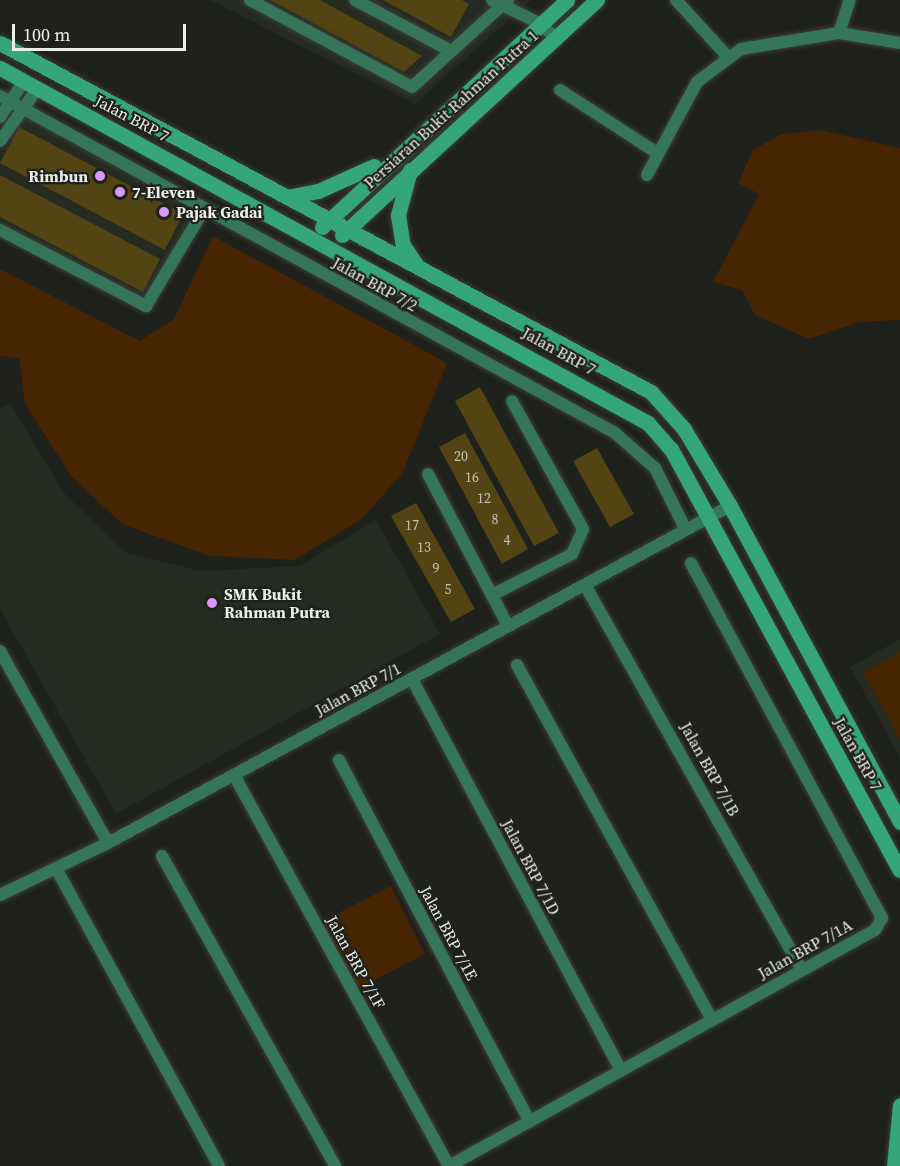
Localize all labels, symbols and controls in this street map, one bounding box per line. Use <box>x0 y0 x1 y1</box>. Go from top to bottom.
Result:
scale bar <box>15 12 189 50</box>
text: 100 m <box>23 22 70 47</box>
street label: Persiaran Bukit Rahman Putra 1 <box>360 26 542 192</box>
street label: Jalan BRP 7 <box>92 90 172 146</box>
place label: Rimbun <box>28 166 88 186</box>
marker: Rimbun <box>93 169 107 183</box>
place label: 7-Eleven <box>132 182 195 202</box>
marker: 7-Eleven <box>113 185 127 199</box>
place label: Pajak Gadai <box>176 202 262 222</box>
marker: Pajak Gadai <box>157 205 171 219</box>
street label: Jalan BRP 7/2 <box>329 253 421 315</box>
street label: Jalan BRP 7 <box>519 323 599 379</box>
house number: 20 <box>454 448 468 464</box>
house number: 16 <box>465 469 479 485</box>
house number: 12 <box>477 490 491 506</box>
house number: 8 <box>492 511 498 527</box>
house number: 17 <box>405 517 419 533</box>
house number: 4 <box>504 532 510 548</box>
house number: 13 <box>417 539 431 555</box>
house number: 9 <box>433 560 439 576</box>
house number: 5 <box>445 581 451 597</box>
place label: SMK Bukit Rahman Putra <box>224 584 330 622</box>
marker: SMK Bukit Rahman Putra <box>205 596 219 610</box>
street label: Jalan BRP 7/1 <box>312 658 404 720</box>
street label: Jalan BRP 7 <box>830 714 886 794</box>
street label: Jalan BRP 7/1B <box>676 719 744 819</box>
street label: Jalan BRP 7/1D <box>498 816 564 918</box>
street label: Jalan BRP 7/1E <box>416 883 482 983</box>
street label: Jalan BRP 7/1F <box>322 912 390 1012</box>
street label: Jalan BRP 7/1A <box>754 915 856 983</box>

